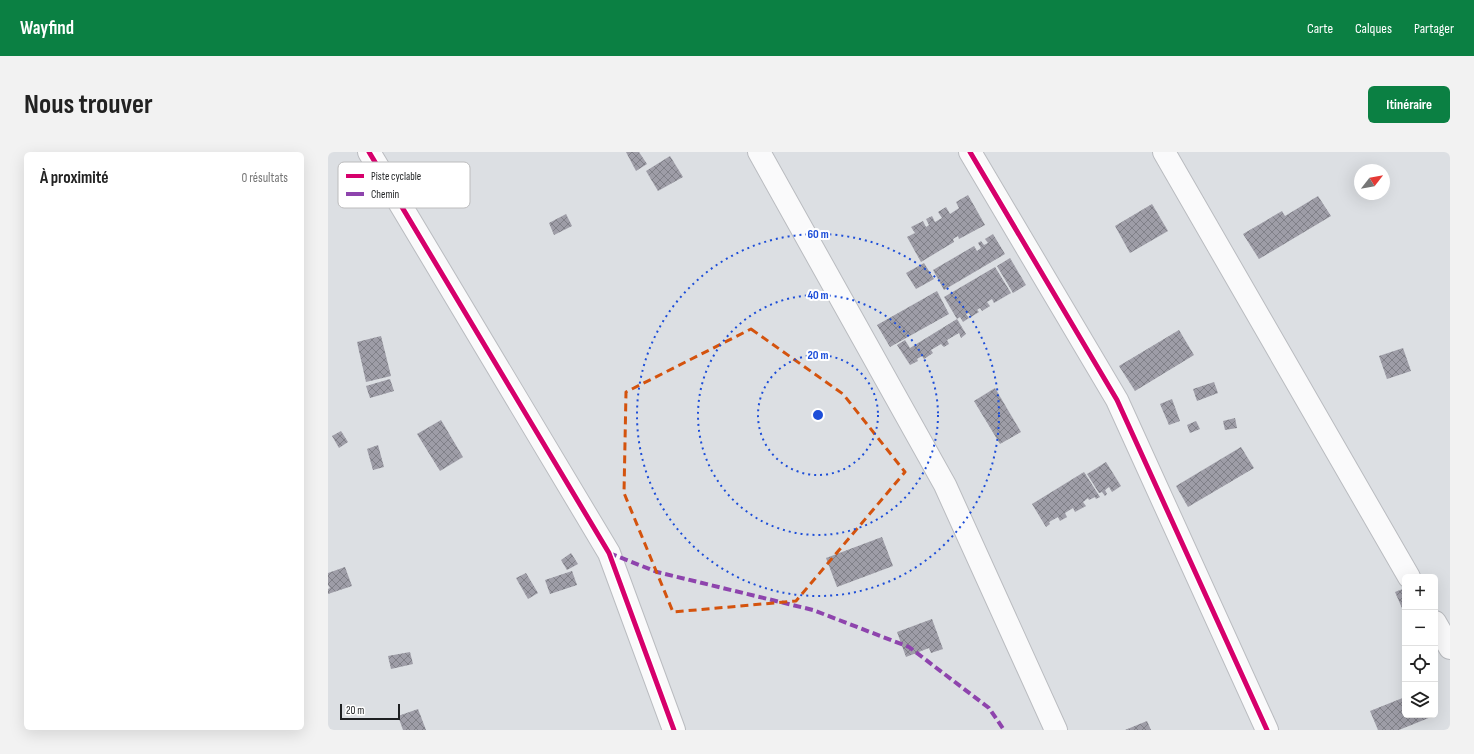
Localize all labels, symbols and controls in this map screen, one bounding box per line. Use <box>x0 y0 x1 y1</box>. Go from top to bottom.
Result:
text: Wayfind <box>20 17 74 40</box>
text: Carte <box>1307 20 1333 37</box>
text: Calques <box>1355 20 1392 37</box>
text: Partager <box>1414 20 1454 37</box>
button: Itinéraire <box>1368 86 1450 123</box>
text: Nous trouver <box>24 88 153 121</box>
legend <box>338 162 470 208</box>
north arrow <box>1354 164 1390 200</box>
text: À proximité <box>40 168 108 188</box>
text: 0 résultats <box>241 170 288 186</box>
text: Piste cyclable <box>371 170 421 183</box>
text: Chemin <box>371 188 400 201</box>
text: 60 m <box>807 227 829 242</box>
text: 40 m <box>807 288 829 303</box>
text: 20 m <box>808 348 828 363</box>
centre of rings <box>811 408 825 422</box>
map controls <box>1402 574 1438 718</box>
button: + <box>1402 574 1438 610</box>
button: − <box>1402 610 1438 646</box>
button: locate <box>1402 646 1438 682</box>
button: layers <box>1402 682 1438 718</box>
scale bar <box>340 702 400 721</box>
text: 20 m <box>346 704 364 717</box>

